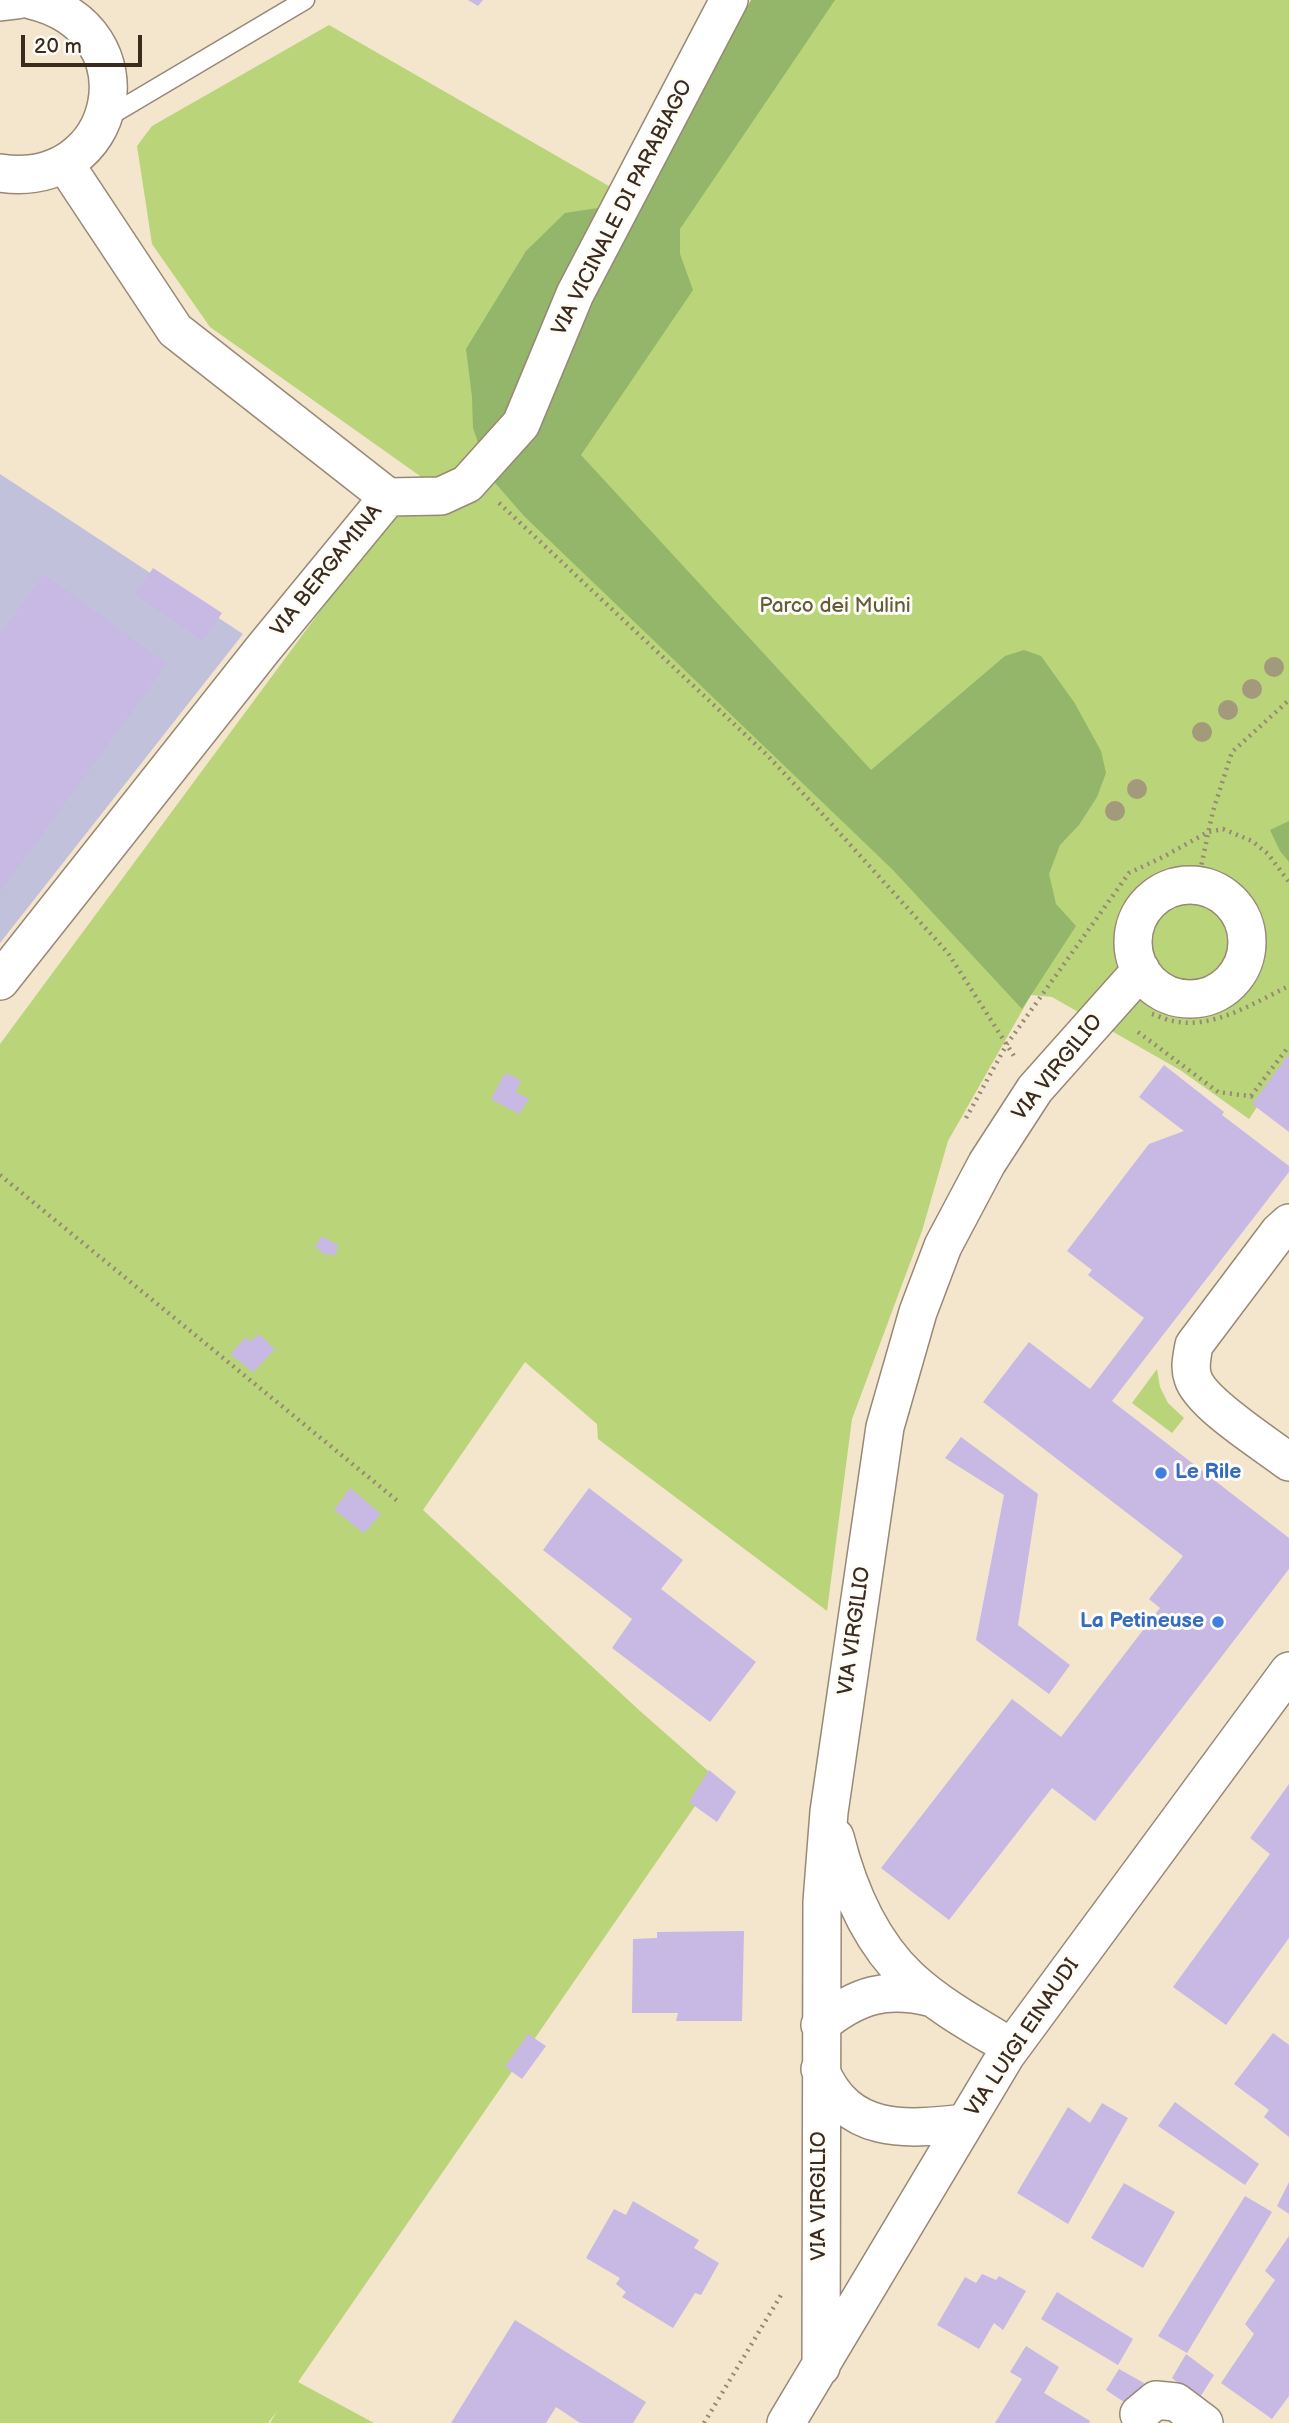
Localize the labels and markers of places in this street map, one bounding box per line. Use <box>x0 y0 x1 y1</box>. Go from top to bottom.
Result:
place label: Le Rile <box>1175 1460 1241 1486</box>
marker: Le Rile <box>1153 1465 1169 1481</box>
place label: La Petineuse <box>1080 1609 1204 1635</box>
marker: La Petineuse <box>1210 1614 1226 1630</box>

